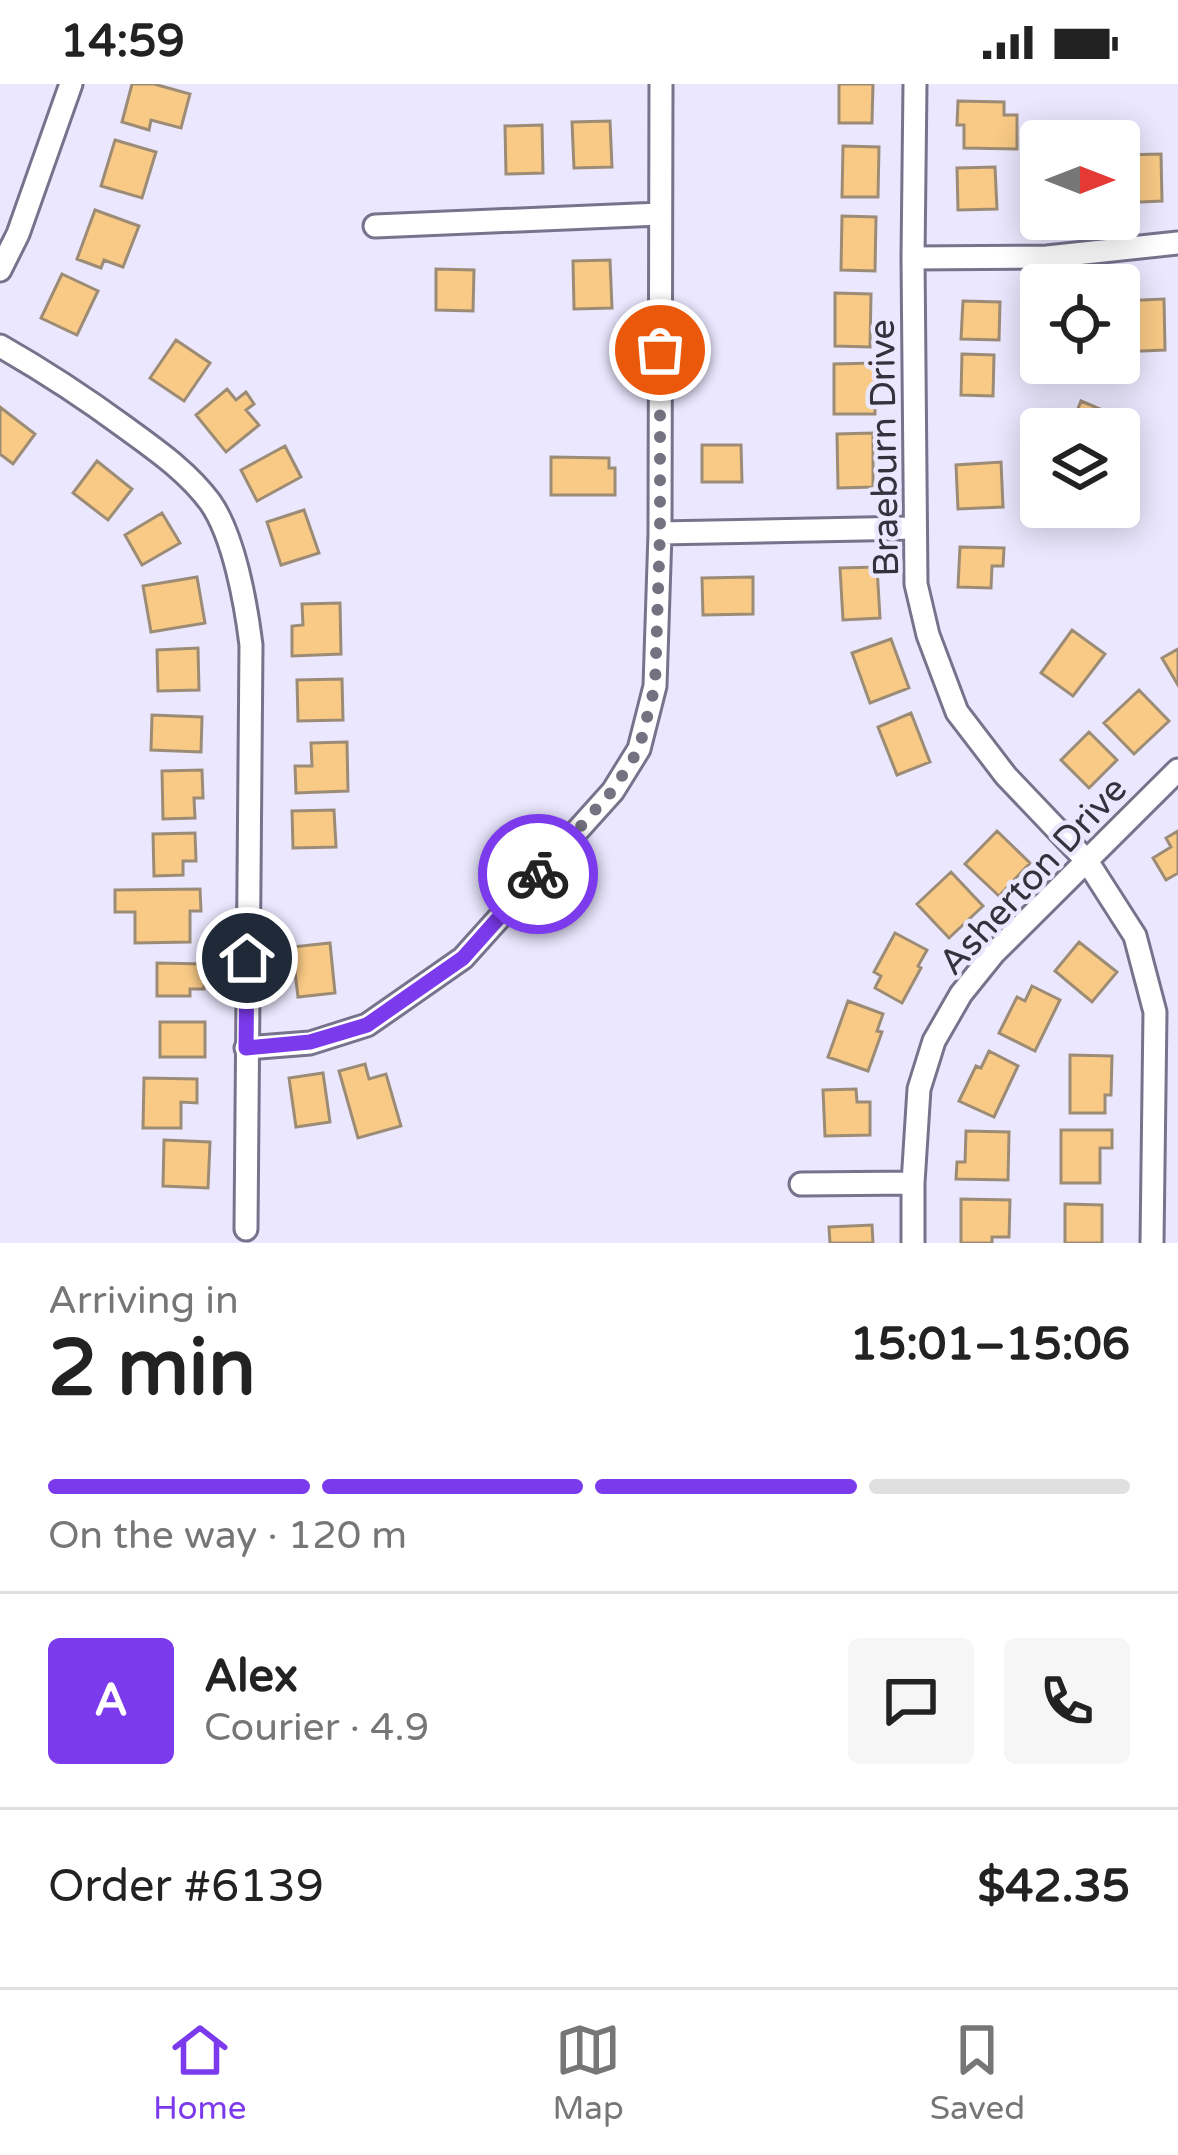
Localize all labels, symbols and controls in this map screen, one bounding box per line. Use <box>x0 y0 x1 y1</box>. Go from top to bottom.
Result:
text: 14:59 <box>60 15 185 69</box>
north arrow <box>1020 120 1140 240</box>
map controls <box>1020 120 1140 528</box>
button: locate <box>1020 264 1140 384</box>
pin <box>609 299 711 401</box>
icon: bag <box>627 317 693 383</box>
street label: Braeburn Drive <box>861 319 908 577</box>
button: layers <box>1020 408 1140 528</box>
street label: Asherton Drive <box>930 768 1136 984</box>
courier <box>478 814 598 934</box>
icon: bike <box>505 841 571 907</box>
pin <box>196 907 298 1009</box>
icon: home <box>214 925 280 991</box>
text: Arriving in <box>48 1277 239 1324</box>
text: 15:01–15:06 <box>850 1318 1130 1372</box>
text: 2 min <box>48 1322 256 1416</box>
text: On the way · 120 m <box>48 1512 407 1559</box>
button: chat <box>848 1638 974 1764</box>
button: phone <box>1004 1638 1130 1764</box>
text: Alex <box>204 1650 298 1704</box>
text: A <box>94 1674 128 1728</box>
text: Courier · 4.9 <box>204 1704 429 1751</box>
text: Order #6139 <box>48 1860 324 1914</box>
text: $42.35 <box>978 1860 1130 1914</box>
tab: Home <box>153 2017 246 2128</box>
tab: Map <box>552 2017 624 2128</box>
tab: Saved <box>930 2017 1025 2128</box>

